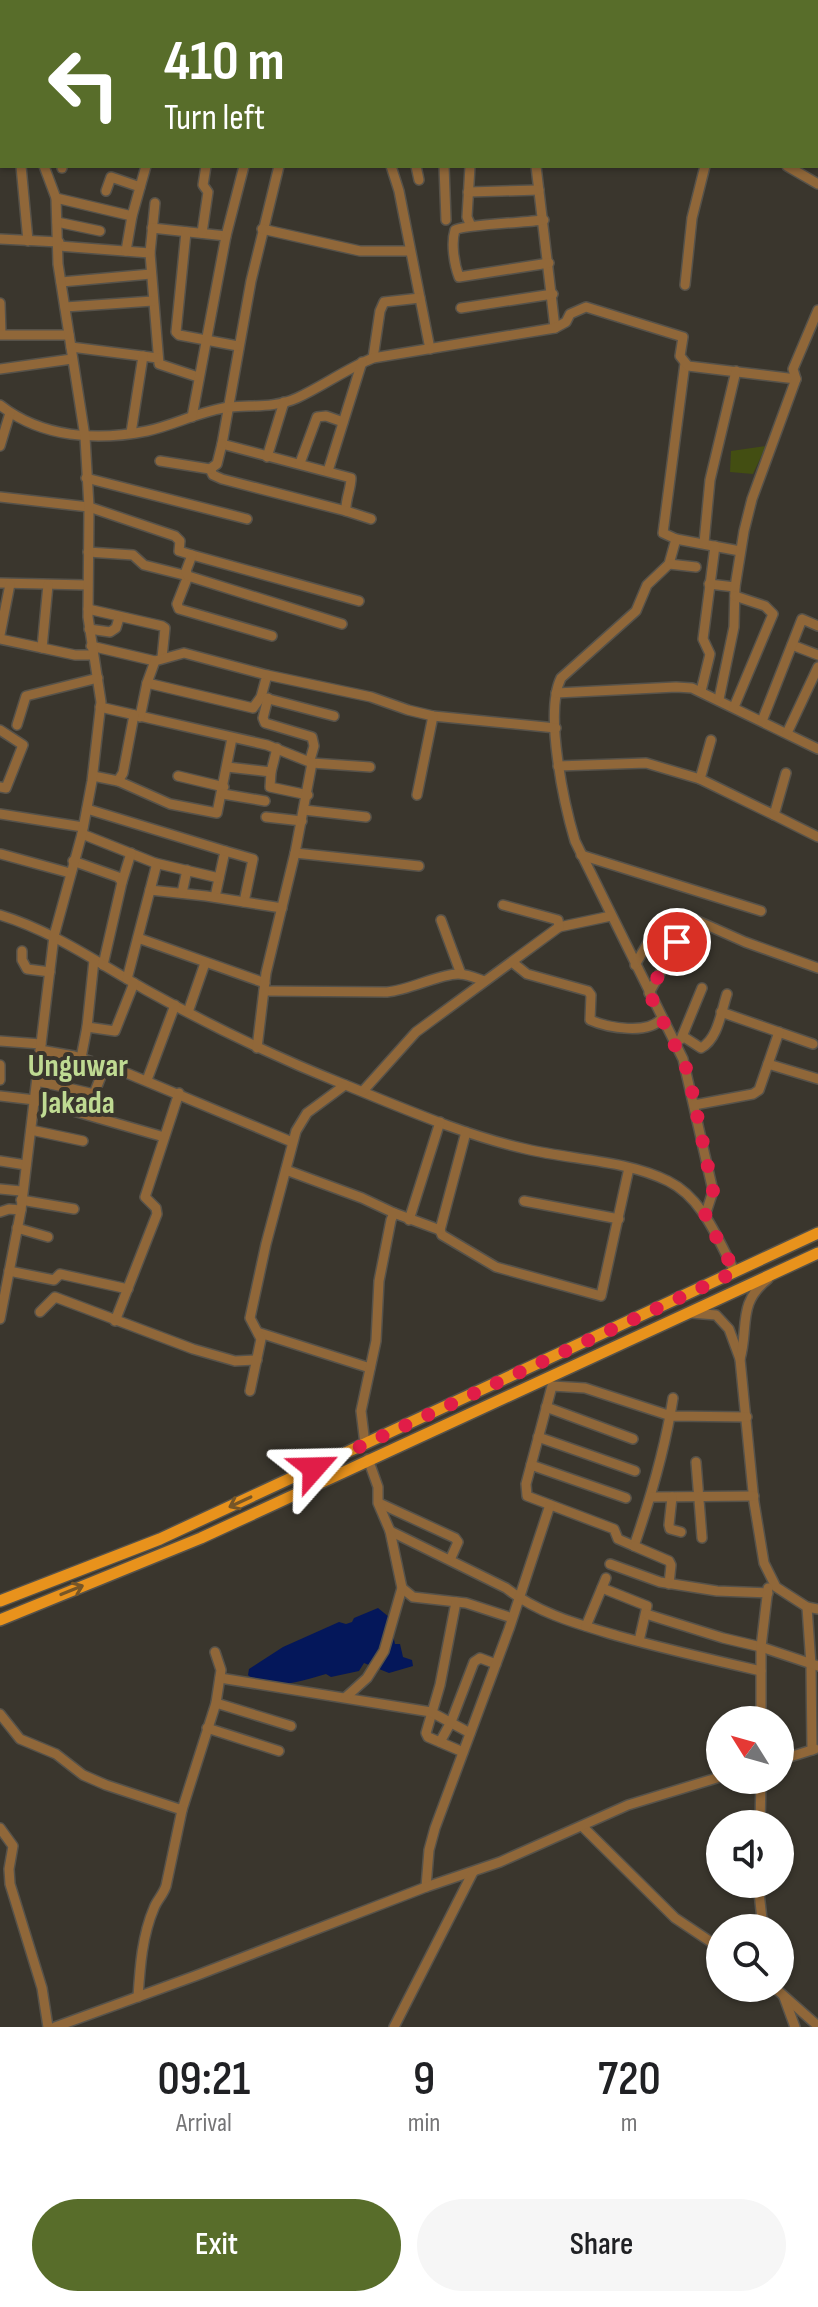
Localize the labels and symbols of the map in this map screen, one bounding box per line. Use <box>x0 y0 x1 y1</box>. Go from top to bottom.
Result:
pin <box>643 908 711 976</box>
district label: Unguwar Jakada <box>28 1047 128 1123</box>
position arrow <box>272 1426 356 1510</box>
one-way arrow <box>228 1495 252 1510</box>
one-way arrow <box>59 1582 84 1597</box>
north arrow <box>706 1706 794 1794</box>

